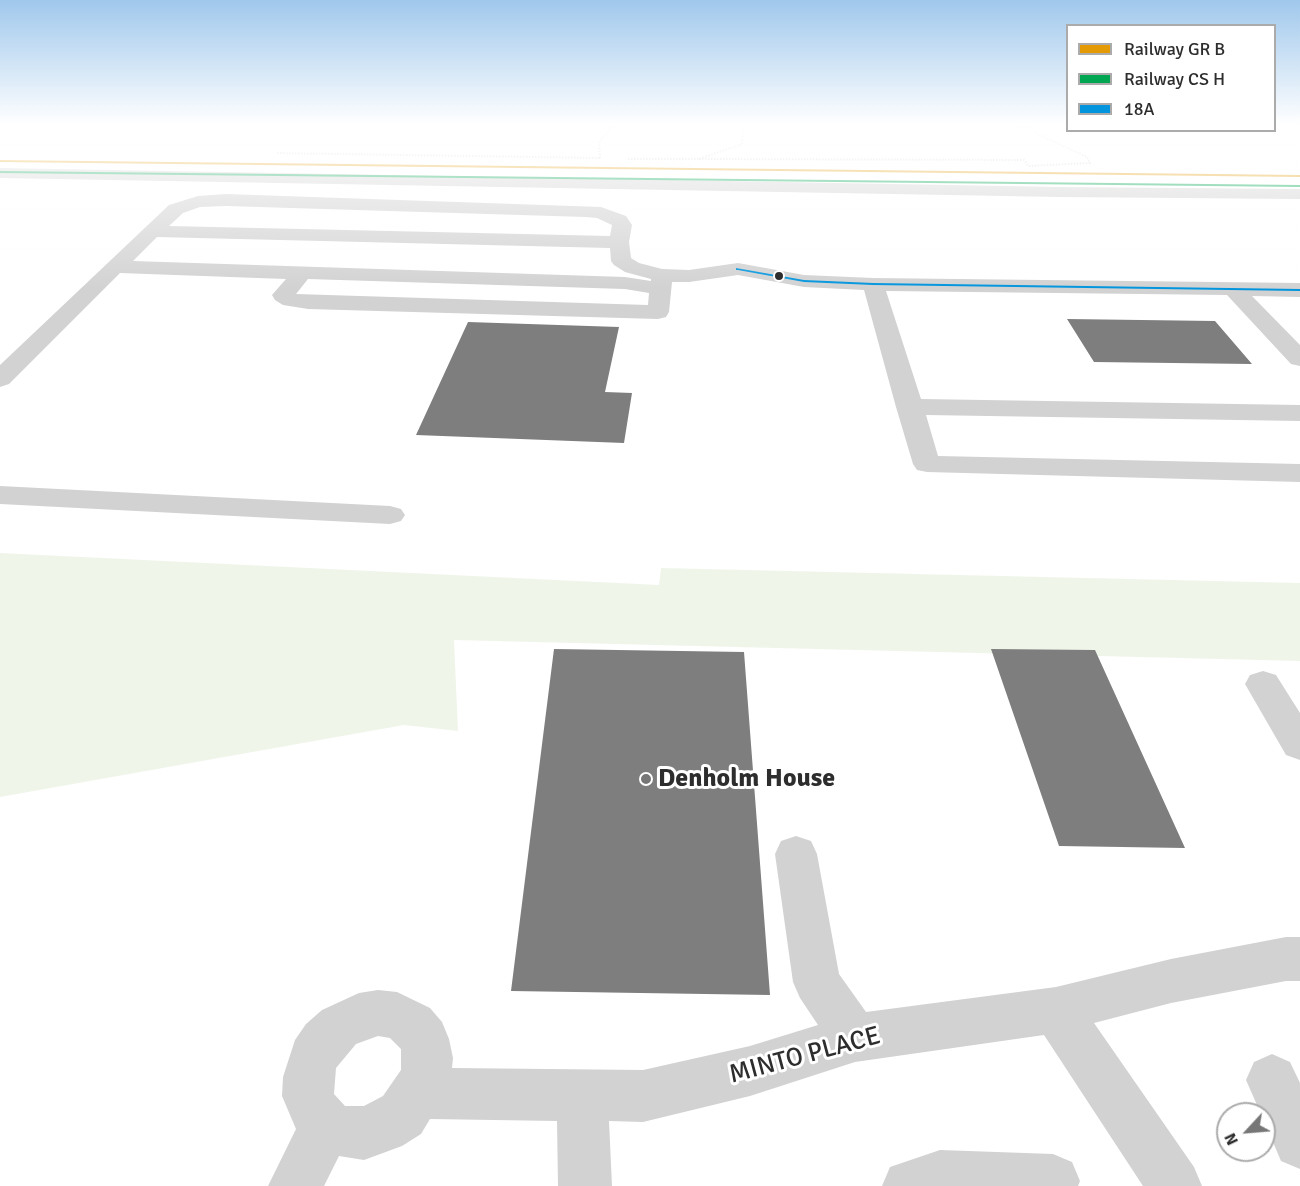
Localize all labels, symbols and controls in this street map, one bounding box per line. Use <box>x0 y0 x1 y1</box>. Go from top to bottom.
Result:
legend <box>1066 24 1276 132</box>
text: Railway GR B <box>1124 38 1225 60</box>
text: Railway CS H <box>1124 68 1225 90</box>
text: 18A <box>1124 98 1154 120</box>
unlabelled marker <box>773 270 785 282</box>
place label: Denholm House <box>658 763 835 795</box>
marker: Denholm House <box>639 772 653 786</box>
street label: MINTO PLACE <box>726 1021 884 1091</box>
north arrow <box>1216 1102 1276 1162</box>
text: N <box>1220 1130 1243 1148</box>

